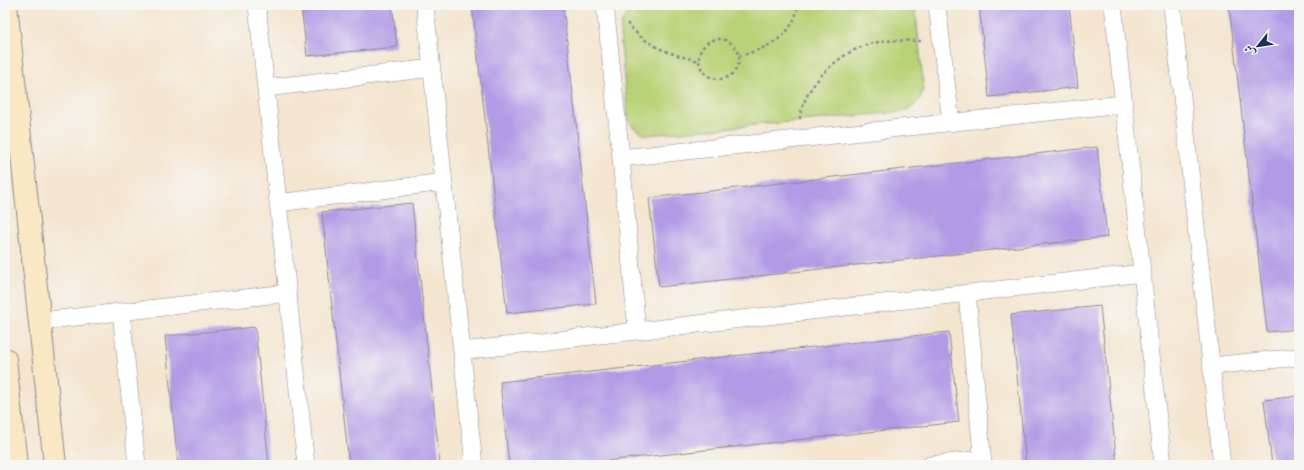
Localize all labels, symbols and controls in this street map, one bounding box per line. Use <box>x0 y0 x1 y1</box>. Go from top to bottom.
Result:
north arrow <box>1238 26 1278 66</box>
text: ش <box>1241 42 1259 59</box>

